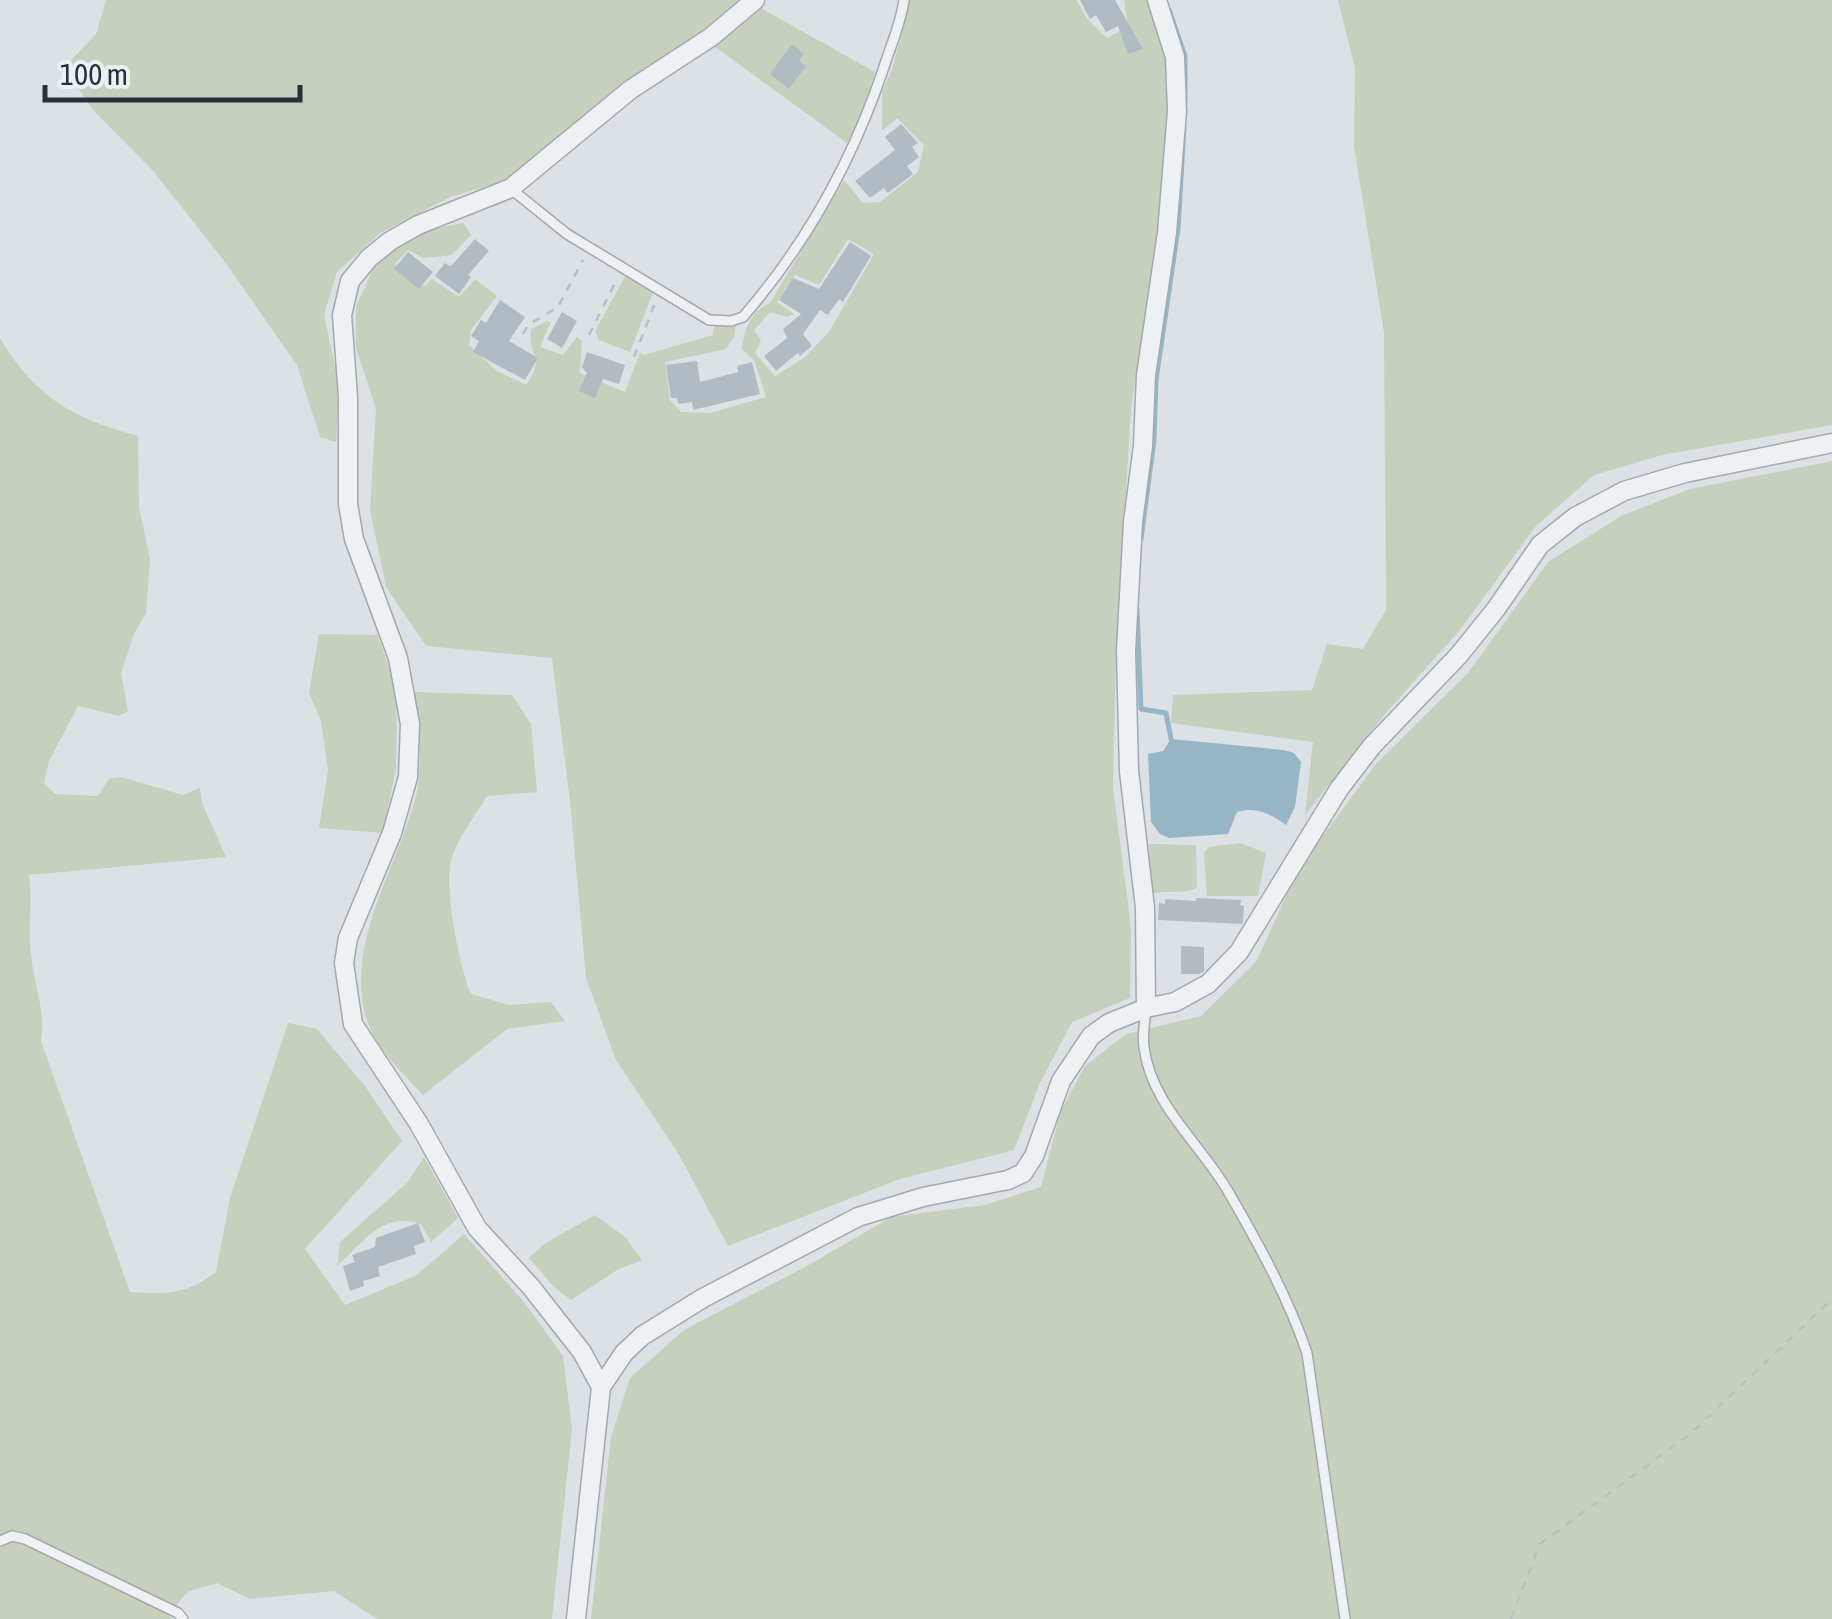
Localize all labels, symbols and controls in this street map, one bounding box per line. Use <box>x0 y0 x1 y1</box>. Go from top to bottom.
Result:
scale bar <box>45 40 300 102</box>
text: 100 m <box>60 57 128 91</box>

